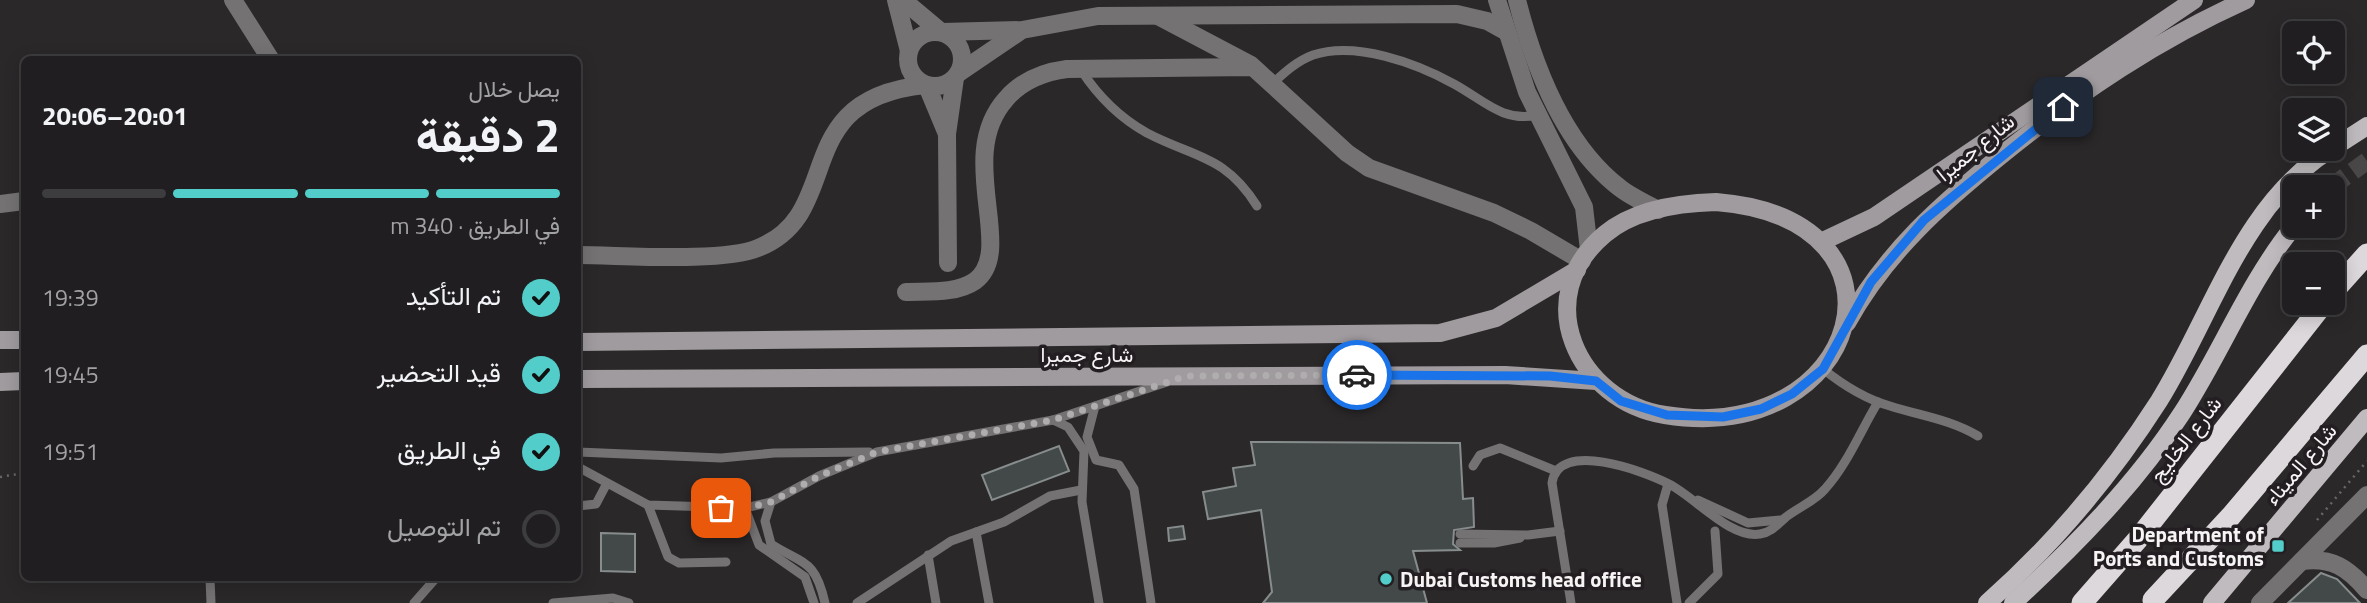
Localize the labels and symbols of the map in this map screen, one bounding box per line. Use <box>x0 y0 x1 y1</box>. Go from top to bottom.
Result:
pin <box>2033 77 2093 137</box>
street label: شارع جميرا <box>1929 105 2021 189</box>
street label: شارع جميرا <box>1041 338 1133 370</box>
courier <box>1322 340 1392 410</box>
street label: شارع الخليج <box>2141 389 2229 489</box>
street label: شارع الميناء <box>2256 416 2344 512</box>
pin <box>691 478 751 538</box>
place label: Department of Ports and Customs <box>2093 518 2265 574</box>
marker: Department of Ports and Customs <box>2270 538 2286 554</box>
place label: Dubai Customs head office <box>1400 563 1642 595</box>
marker: Dubai Customs head office <box>1378 571 1394 587</box>

